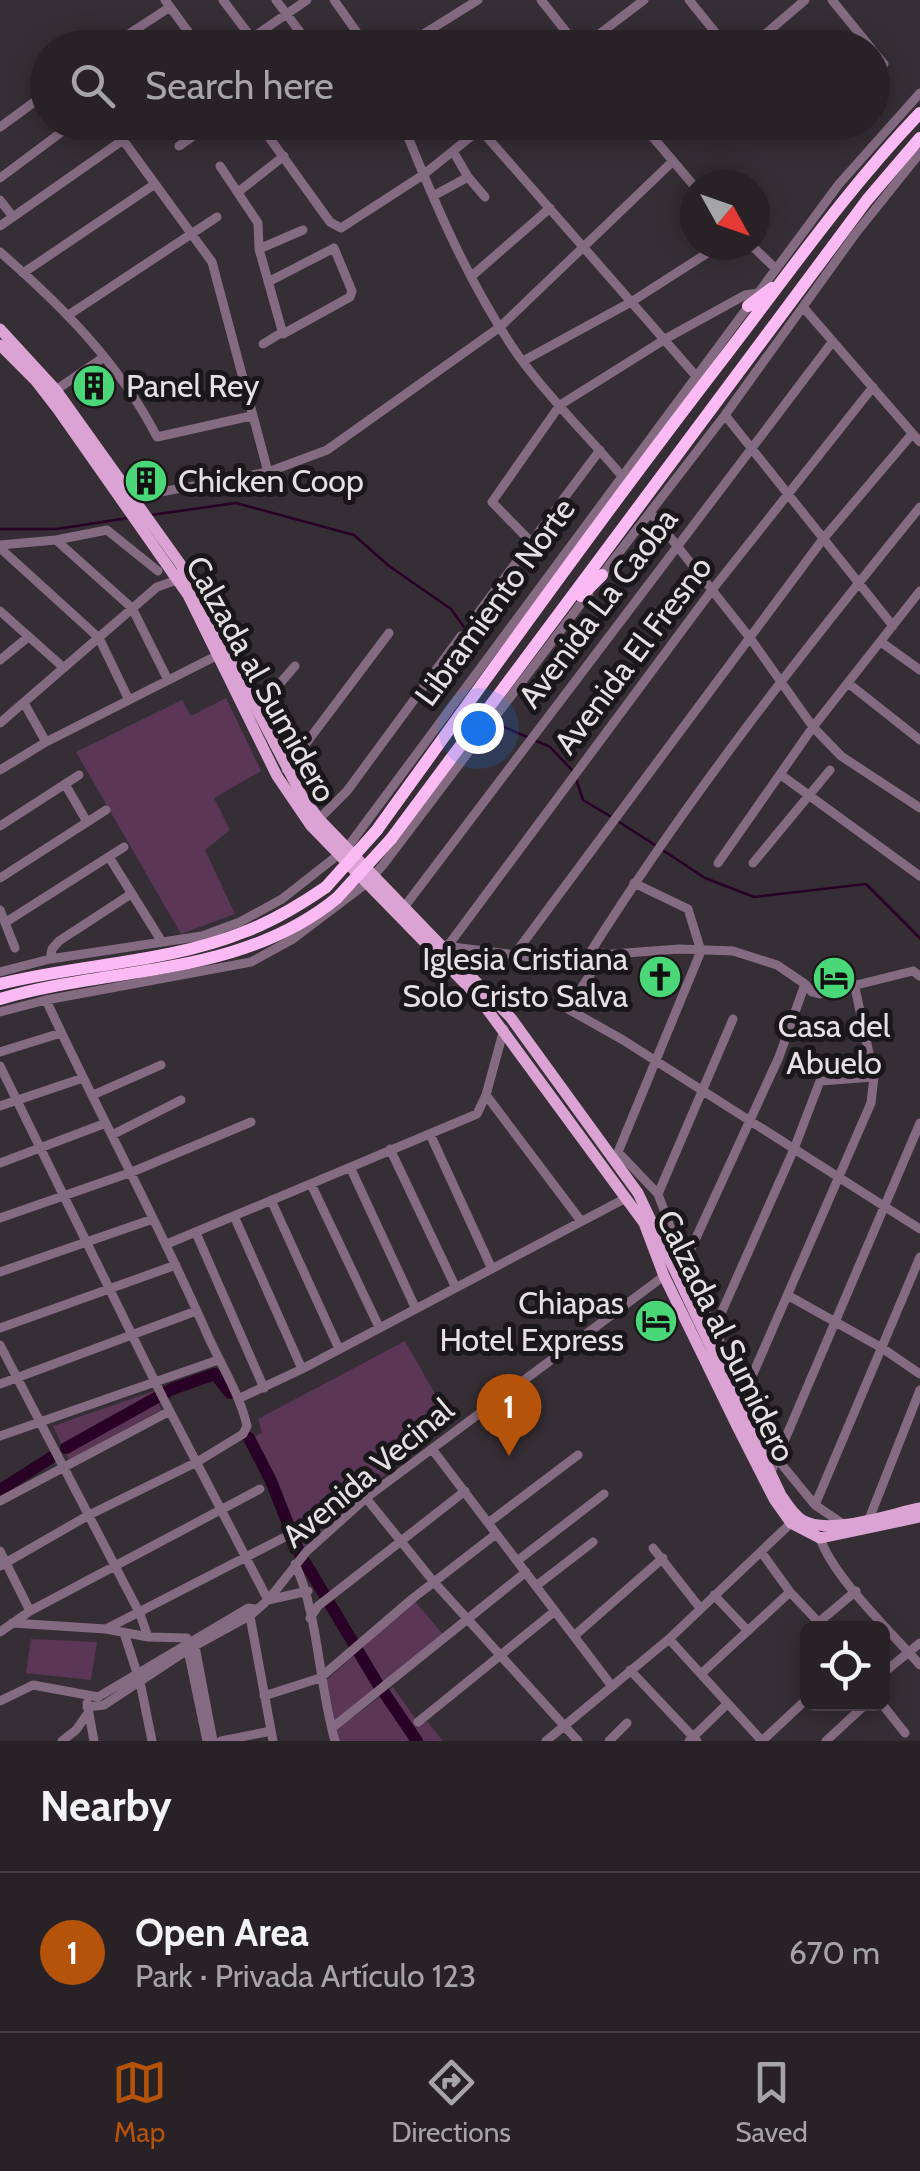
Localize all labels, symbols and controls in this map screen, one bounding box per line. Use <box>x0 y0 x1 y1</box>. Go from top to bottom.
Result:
search box <box>30 30 890 140</box>
icon: search <box>65 58 120 113</box>
text: Search here <box>145 62 334 109</box>
north arrow <box>680 170 770 260</box>
building icon: Panel Rey <box>71 363 117 409</box>
place label: Panel Rey <box>126 366 259 405</box>
building icon: Chicken Coop <box>123 458 169 504</box>
place label: Chicken Coop <box>178 461 364 500</box>
street label: Libramiento Norte <box>406 490 583 713</box>
street label: Avenida La Caoba <box>510 500 686 715</box>
street label: Avenida El Fresno <box>545 548 720 761</box>
street label: Calzada al Sumidero <box>178 549 345 808</box>
your location <box>453 703 504 754</box>
place label: Iglesia Cristiana Solo Cristo Salva <box>402 939 629 1015</box>
church icon: Iglesia Cristiana Solo Cristo Salva <box>637 954 683 1000</box>
hotel icon: Casa del Abuelo <box>811 955 857 1001</box>
place label: Casa del Abuelo <box>778 1006 891 1082</box>
street label: Calzada al Sumidero <box>649 1204 804 1468</box>
place label: Chiapas Hotel Express <box>439 1283 624 1359</box>
hotel icon: Chiapas Hotel Express <box>633 1298 679 1344</box>
pin: 1 <box>476 1374 542 1456</box>
street label: Avenida Vecinal <box>274 1389 462 1556</box>
map controls <box>800 1621 890 1711</box>
button: locate <box>800 1621 890 1711</box>
text: Nearby <box>40 1780 172 1832</box>
text: Open Area <box>135 1909 309 1956</box>
text: 1 <box>67 1933 78 1972</box>
text: 670 m <box>789 1933 880 1972</box>
text: Park · Privada Artículo 123 <box>135 1956 476 1995</box>
tab: Map <box>112 2055 167 2149</box>
tab: Directions <box>391 2055 511 2149</box>
tab: Saved <box>735 2055 808 2149</box>

